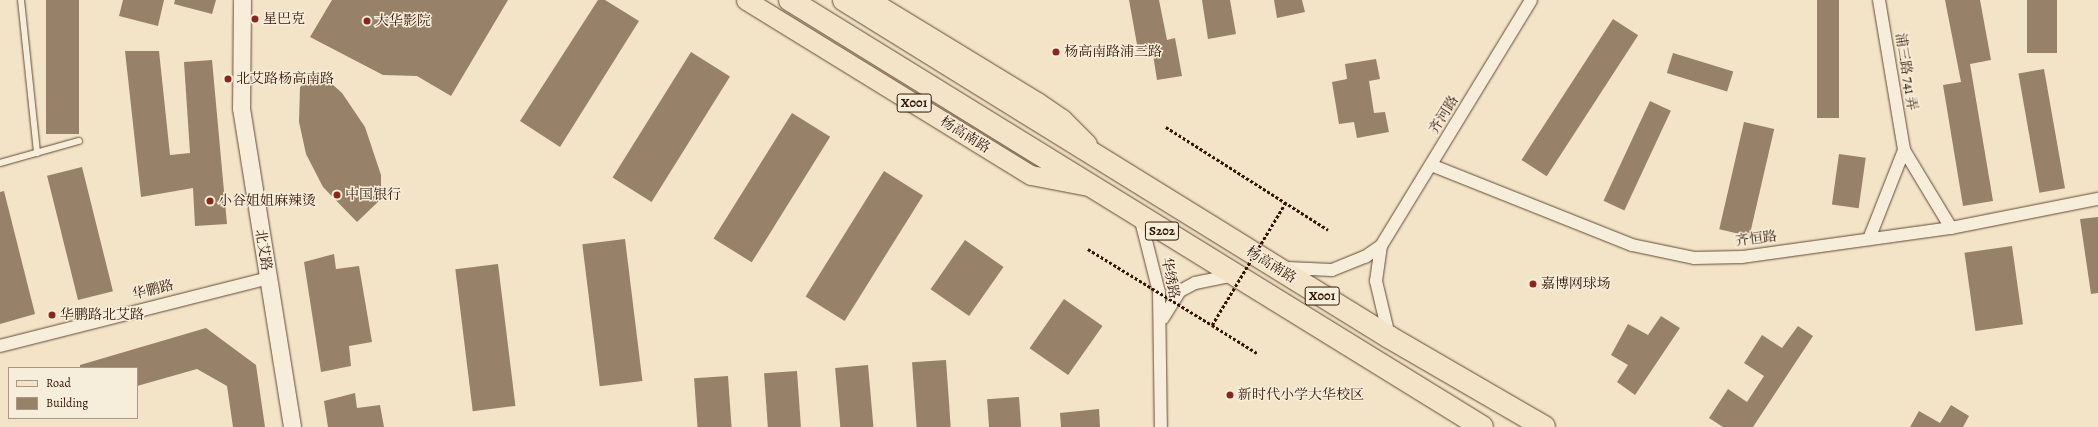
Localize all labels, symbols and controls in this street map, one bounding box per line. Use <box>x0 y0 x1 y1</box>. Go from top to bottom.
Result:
place label: 星巴克 <box>263 11 305 27</box>
place label: 大华影院 <box>375 13 431 29</box>
marker: 星巴克 <box>250 14 260 24</box>
marker: 大华影院 <box>362 16 372 26</box>
street label: 浦三路 741 弄 <box>1892 32 1920 112</box>
place label: 杨高南路浦三路 <box>1064 44 1162 60</box>
marker: 杨高南路浦三路 <box>1051 47 1061 57</box>
place label: 北艾路杨高南路 <box>236 71 334 87</box>
marker: 北艾路杨高南路 <box>223 74 233 84</box>
road number: X001 <box>896 92 932 114</box>
street label: 齐河路 <box>1426 93 1462 137</box>
street label: 杨高南路 <box>937 113 993 157</box>
place label: 中国银行 <box>345 187 401 203</box>
marker: 中国银行 <box>332 190 342 200</box>
place label: 小谷姐姐麻辣烫 <box>218 193 316 209</box>
marker: 小谷姐姐麻辣烫 <box>205 196 215 206</box>
road number: S202 <box>1144 220 1180 242</box>
street label: 北艾路 <box>251 228 275 272</box>
street label: 齐恒路 <box>1734 228 1778 250</box>
street label: 杨高南路 <box>1243 243 1299 287</box>
street label: 华绣路 <box>1158 256 1182 300</box>
place label: 嘉博网球场 <box>1541 276 1611 292</box>
street label: 华鹏路 <box>131 277 175 303</box>
marker: 嘉博网球场 <box>1528 279 1538 289</box>
road number: X001 <box>1304 285 1340 307</box>
place label: 华鹏路北艾路 <box>60 307 144 323</box>
marker: 华鹏路北艾路 <box>47 310 57 320</box>
legend <box>8 367 138 419</box>
text: Road <box>46 375 71 391</box>
place label: 新时代小学大华校区 <box>1238 387 1364 403</box>
marker: 新时代小学大华校区 <box>1225 390 1235 400</box>
text: Building <box>46 395 88 411</box>

